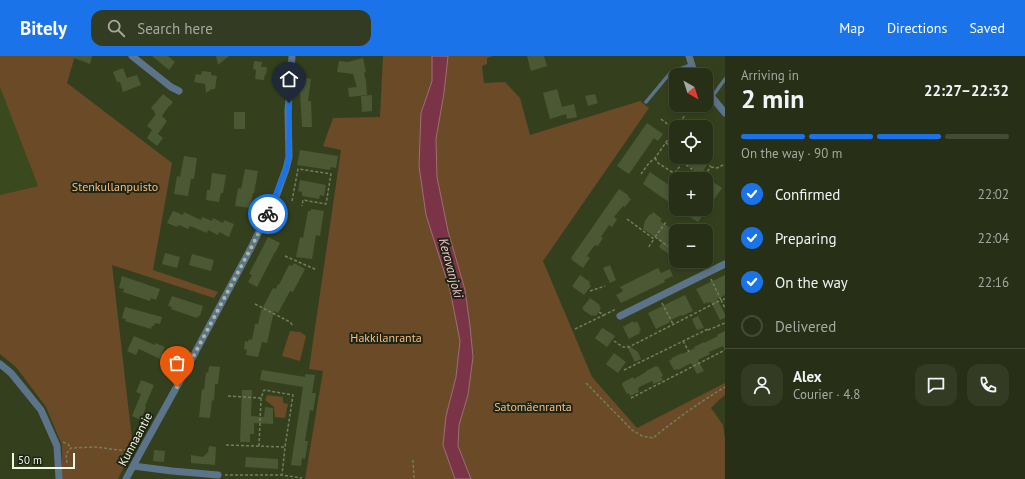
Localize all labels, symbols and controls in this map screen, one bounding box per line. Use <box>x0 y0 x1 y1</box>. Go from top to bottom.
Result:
search box <box>91 10 371 46</box>
text: Bitely <box>20 16 67 40</box>
icon: search <box>105 17 127 39</box>
text: Search here <box>137 19 213 38</box>
text: Map <box>839 19 865 37</box>
text: Directions <box>887 19 947 37</box>
text: Saved <box>969 19 1005 37</box>
pin <box>272 62 306 103</box>
text: Arriving in <box>741 67 799 84</box>
icon: home <box>278 68 300 90</box>
north arrow <box>669 68 713 112</box>
map controls <box>669 68 713 268</box>
text: 22:27–22:32 <box>924 81 1009 100</box>
text: 2 min <box>741 82 804 115</box>
button: locate <box>669 120 713 164</box>
text: On the way · 90 m <box>741 145 842 162</box>
button: + <box>669 172 713 216</box>
park label: Stenkullanpuisto <box>72 179 158 194</box>
icon: check <box>741 183 763 205</box>
text: Confirmed <box>775 185 840 204</box>
text: 22:02 <box>978 186 1009 203</box>
courier <box>248 194 288 234</box>
icon: bike <box>257 203 279 225</box>
button: − <box>669 224 713 268</box>
icon: check <box>741 227 763 249</box>
text: Preparing <box>775 229 837 248</box>
text: 22:04 <box>978 230 1009 247</box>
water label: Keravanjoki <box>435 236 467 300</box>
icon: check <box>741 271 763 293</box>
text: On the way <box>775 273 848 292</box>
text: 22:16 <box>978 274 1009 291</box>
text: Delivered <box>775 317 836 336</box>
park label: Hakkilanranta <box>350 330 422 345</box>
pin <box>160 346 194 387</box>
icon: bag <box>166 352 188 374</box>
button: person <box>741 364 783 406</box>
button: chat <box>915 364 957 406</box>
button: phone <box>967 364 1009 406</box>
text: Alex <box>793 367 822 386</box>
text: Courier · 4.8 <box>793 386 860 403</box>
park label: Satomäenranta <box>494 399 572 414</box>
street label: Kunnaantie <box>115 410 155 468</box>
scale bar <box>12 451 75 470</box>
text: 50 m <box>18 453 42 467</box>

